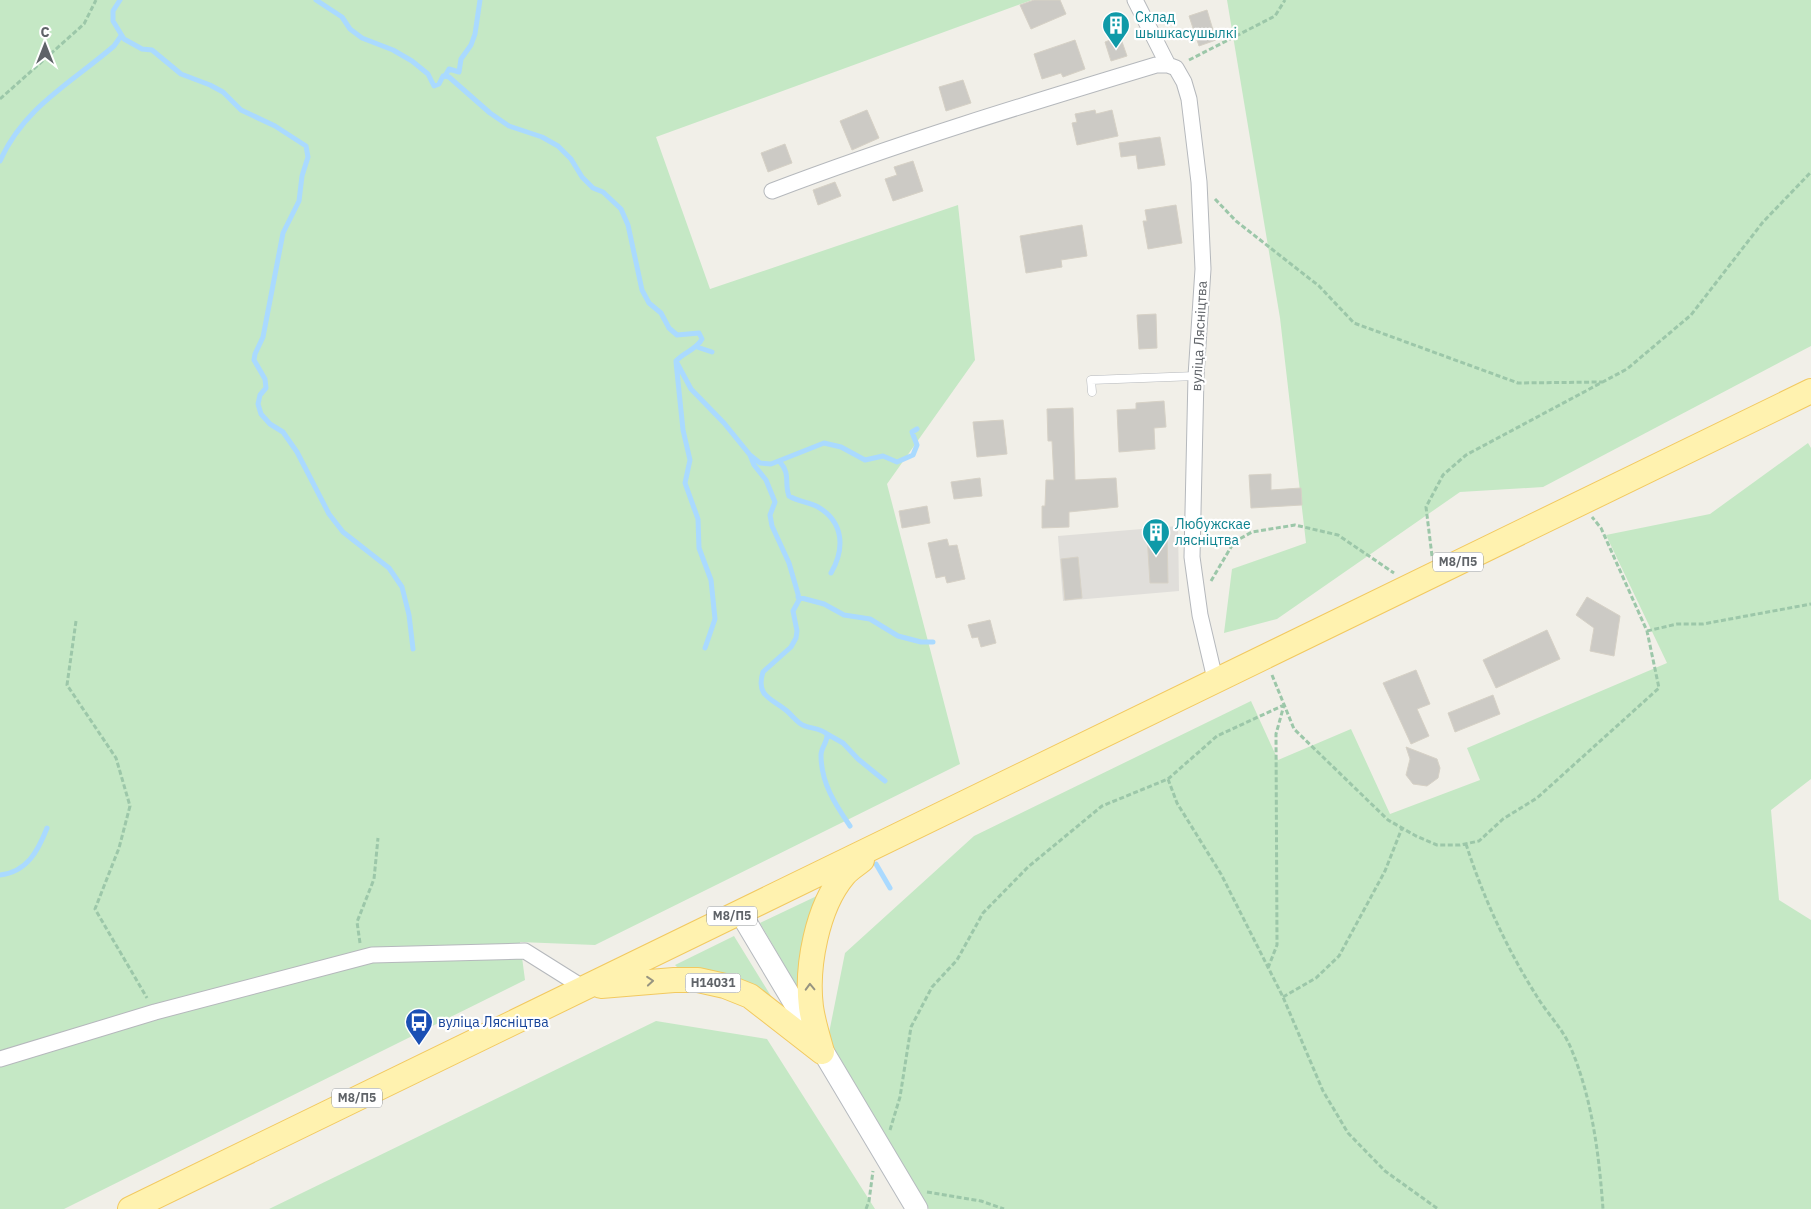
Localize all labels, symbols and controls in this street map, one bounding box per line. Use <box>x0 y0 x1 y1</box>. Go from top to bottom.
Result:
place label: Склад шышкасушылкі <box>1135 8 1237 42</box>
building icon: Склад шышкасушылкі <box>1101 10 1131 49</box>
north arrow <box>20 20 70 70</box>
text: С <box>40 23 50 41</box>
street label: вуліца Лясніцтва <box>1187 280 1211 392</box>
place label: Любужскае лясніцтва <box>1175 515 1251 549</box>
building icon: Любужскае лясніцтва <box>1141 517 1171 556</box>
road number: М8/П5 <box>1433 552 1483 572</box>
road number: М8/П5 <box>707 906 757 926</box>
road number: Н14031 <box>686 974 740 992</box>
one-way arrow <box>646 976 654 987</box>
one-way arrow <box>805 983 816 991</box>
bus stop icon: вуліца Лясніцтва <box>404 1007 434 1046</box>
place label: вуліца Лясніцтва <box>438 1013 549 1031</box>
road number: М8/П5 <box>332 1088 382 1108</box>

